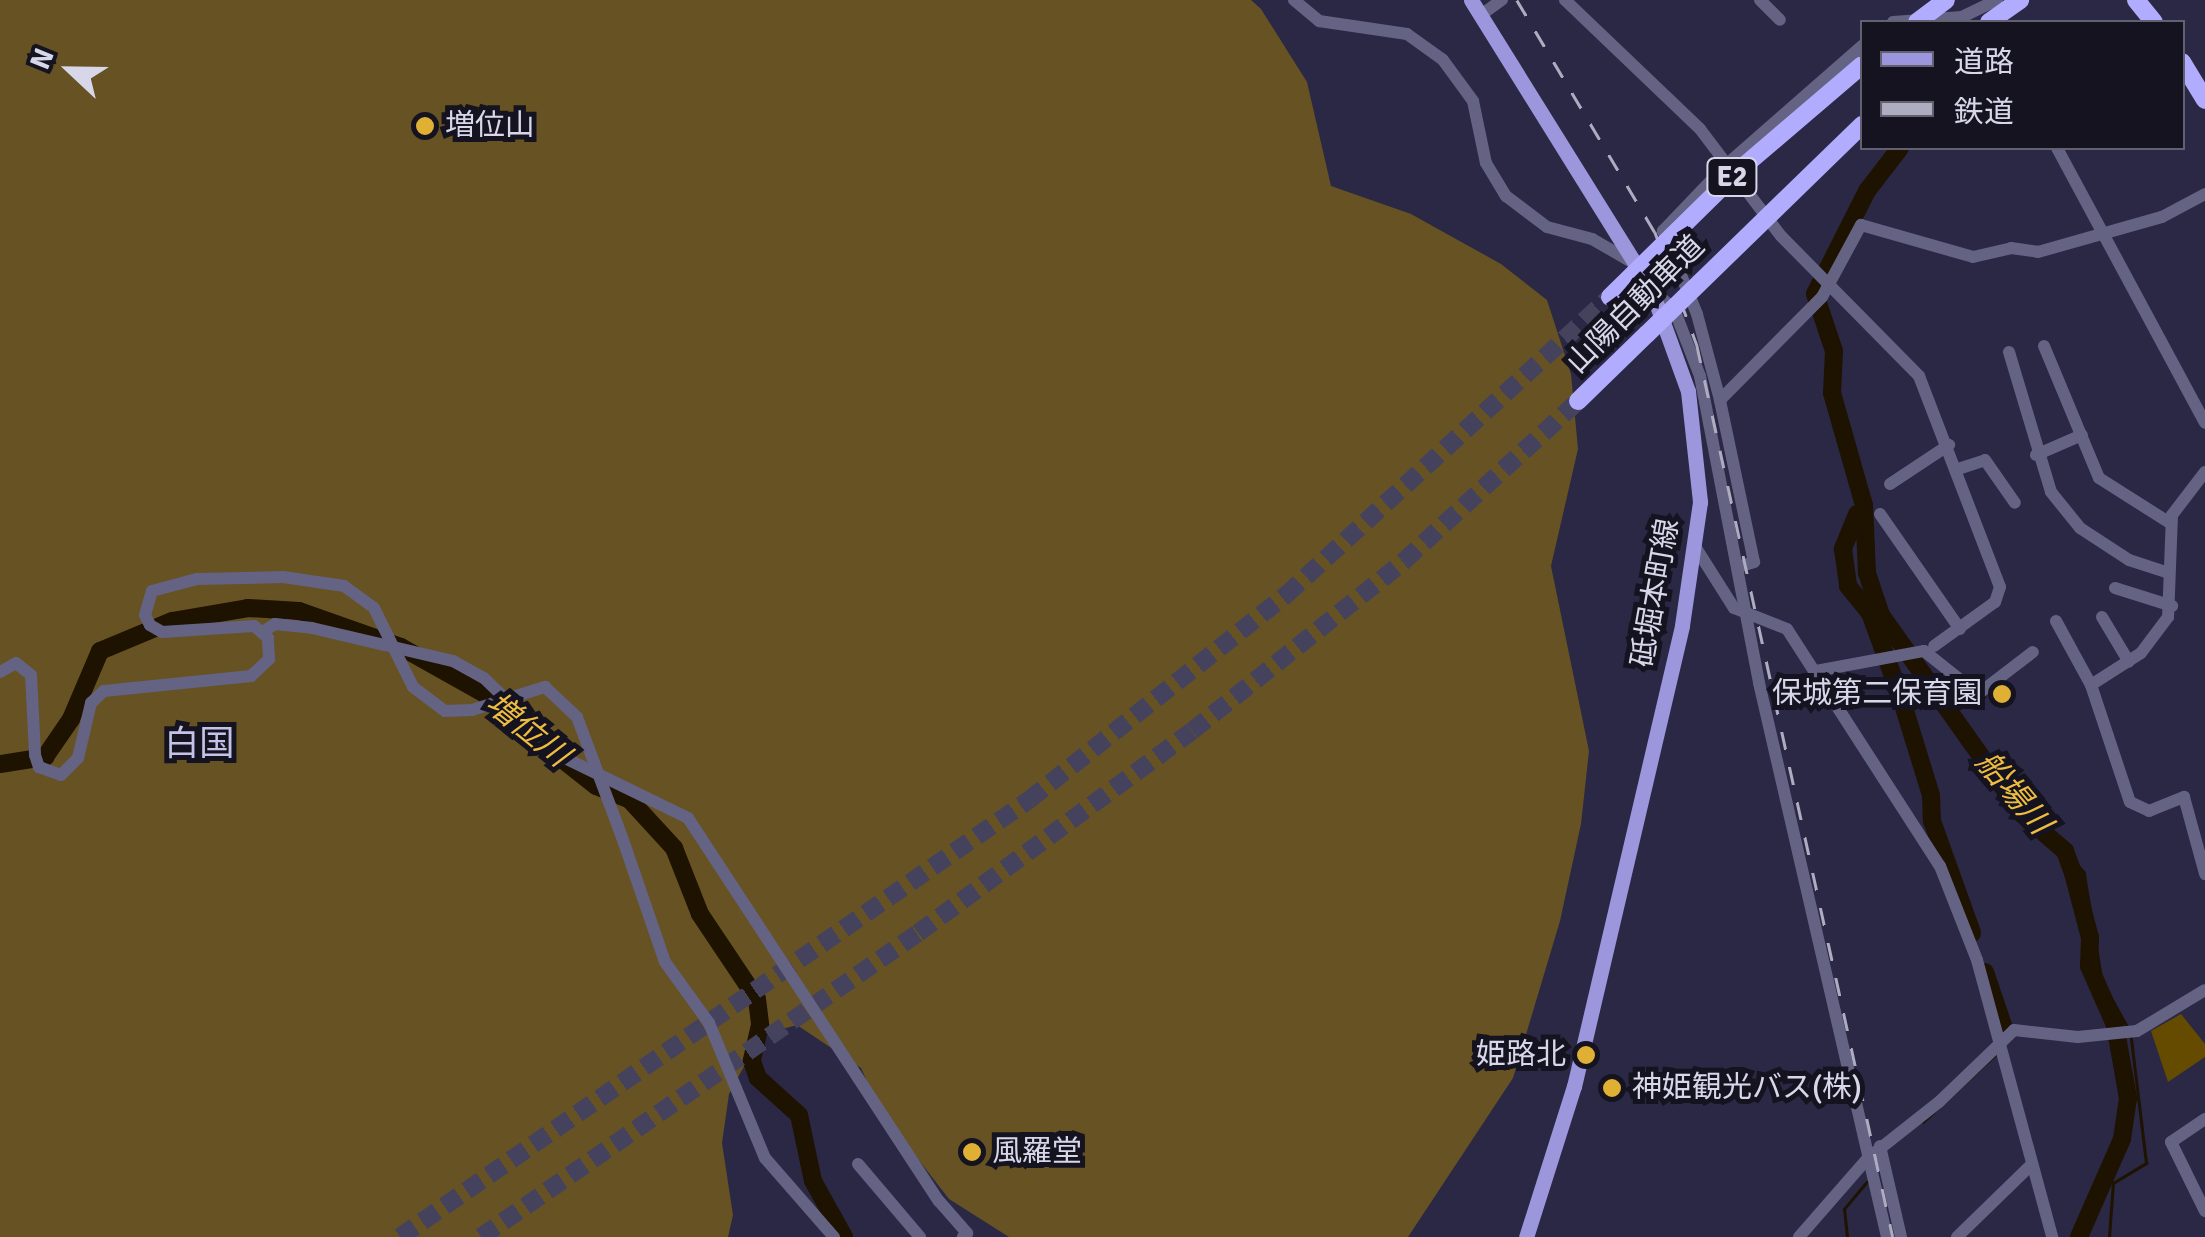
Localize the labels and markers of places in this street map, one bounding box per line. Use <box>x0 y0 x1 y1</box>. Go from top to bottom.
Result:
place label: 増位山 <box>445 108 535 144</box>
marker: 増位山 <box>414 115 436 137</box>
place label: 保城第二保育園 <box>1772 676 1982 712</box>
marker: 保城第二保育園 <box>1991 683 2013 705</box>
place label: 姫路北 <box>1476 1037 1566 1073</box>
marker: 姫路北 <box>1575 1044 1597 1066</box>
place label: 神姫観光バス(株) <box>1632 1070 1862 1106</box>
marker: 神姫観光バス(株) <box>1601 1077 1623 1099</box>
place label: 風羅堂 <box>992 1134 1082 1170</box>
marker: 風羅堂 <box>961 1141 983 1163</box>

